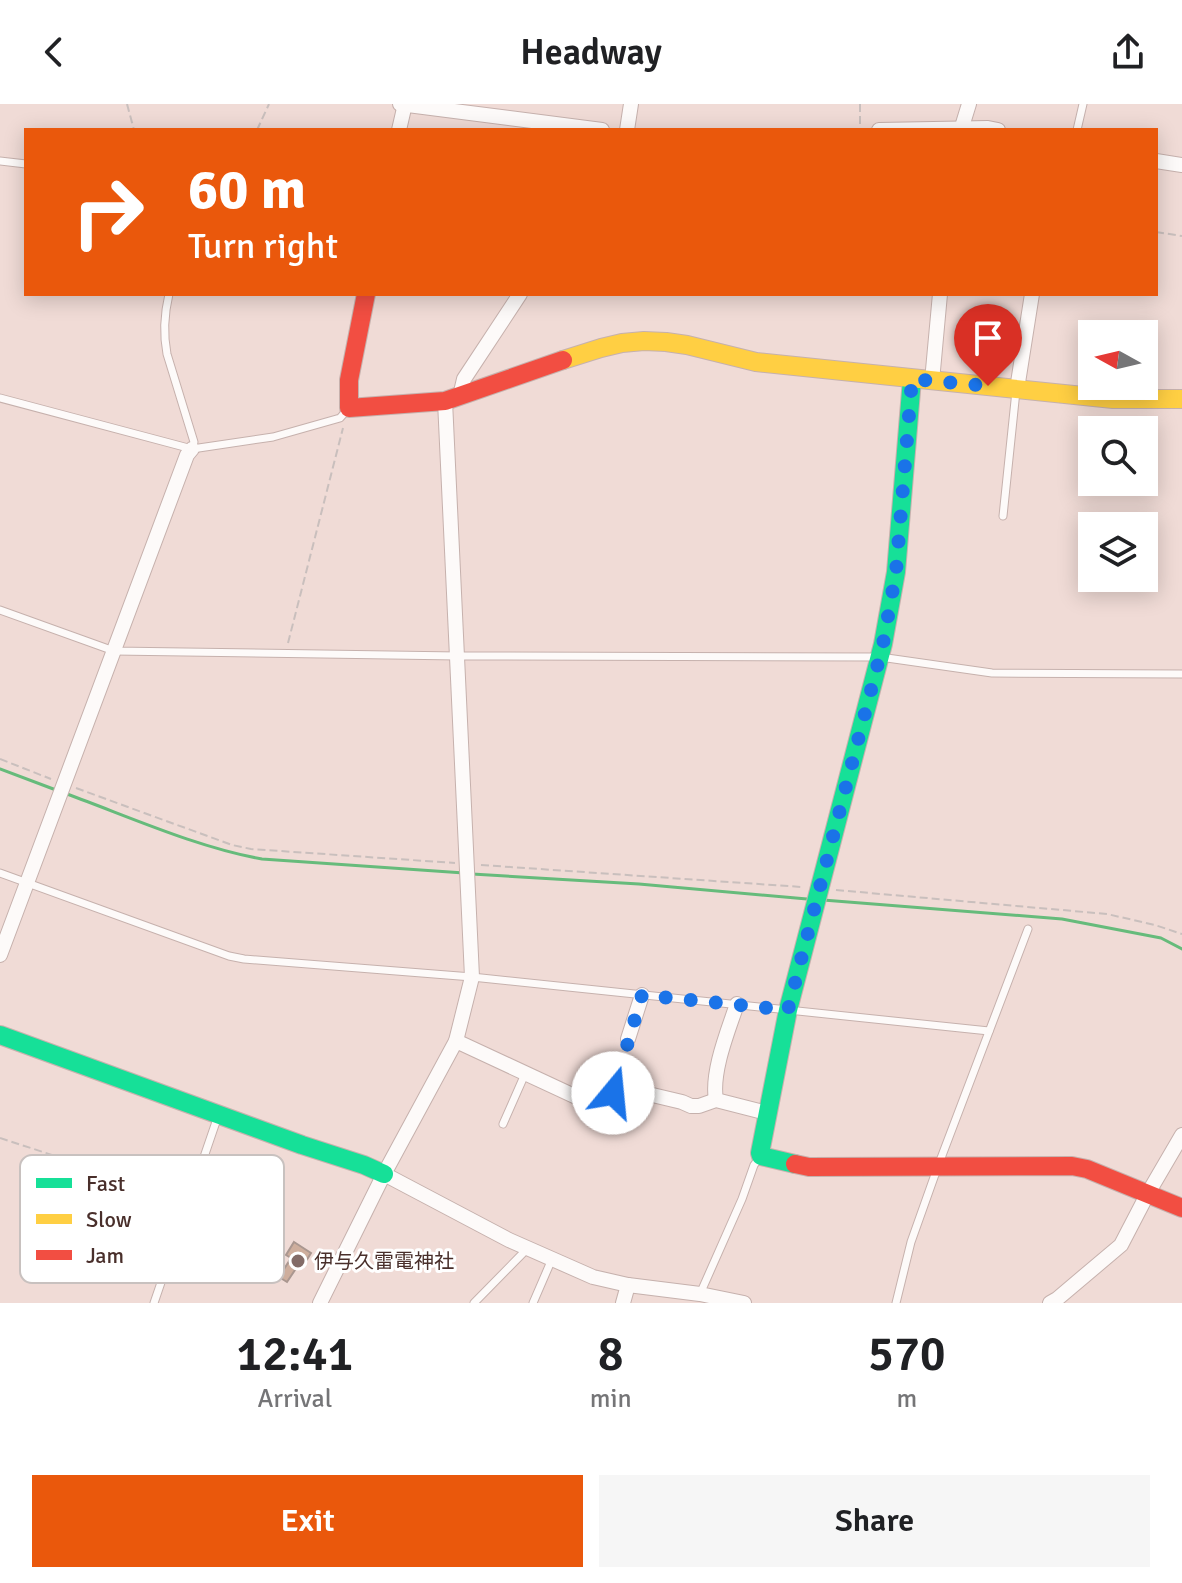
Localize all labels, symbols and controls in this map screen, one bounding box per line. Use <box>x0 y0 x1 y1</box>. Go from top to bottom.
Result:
icon: back <box>32 30 76 74</box>
text: Headway <box>520 30 662 75</box>
icon: share <box>1106 30 1150 74</box>
text: 60 m <box>188 155 306 224</box>
icon: right <box>56 160 160 264</box>
text: Turn right <box>188 224 338 269</box>
pin <box>954 304 1022 386</box>
icon: arrive <box>966 316 1010 360</box>
north arrow <box>1078 320 1158 400</box>
map controls <box>1078 320 1158 592</box>
button: search <box>1078 416 1158 496</box>
button: layers <box>1078 512 1158 592</box>
position arrow <box>571 1051 655 1135</box>
legend <box>20 1155 284 1283</box>
text: Fast <box>86 1170 126 1197</box>
text: Slow <box>86 1206 132 1233</box>
text: Jam <box>86 1242 124 1269</box>
place label: 伊与久雷電神社 <box>314 1249 454 1274</box>
marker: 伊与久雷電神社 <box>289 1252 307 1270</box>
text: 12:41 <box>236 1325 353 1384</box>
text: 8 <box>598 1325 624 1384</box>
text: 570 <box>868 1325 946 1384</box>
text: Arrival <box>257 1383 332 1415</box>
text: min <box>590 1383 632 1415</box>
text: m <box>896 1383 917 1415</box>
button: Exit <box>32 1475 583 1567</box>
button: Share <box>599 1475 1150 1567</box>

